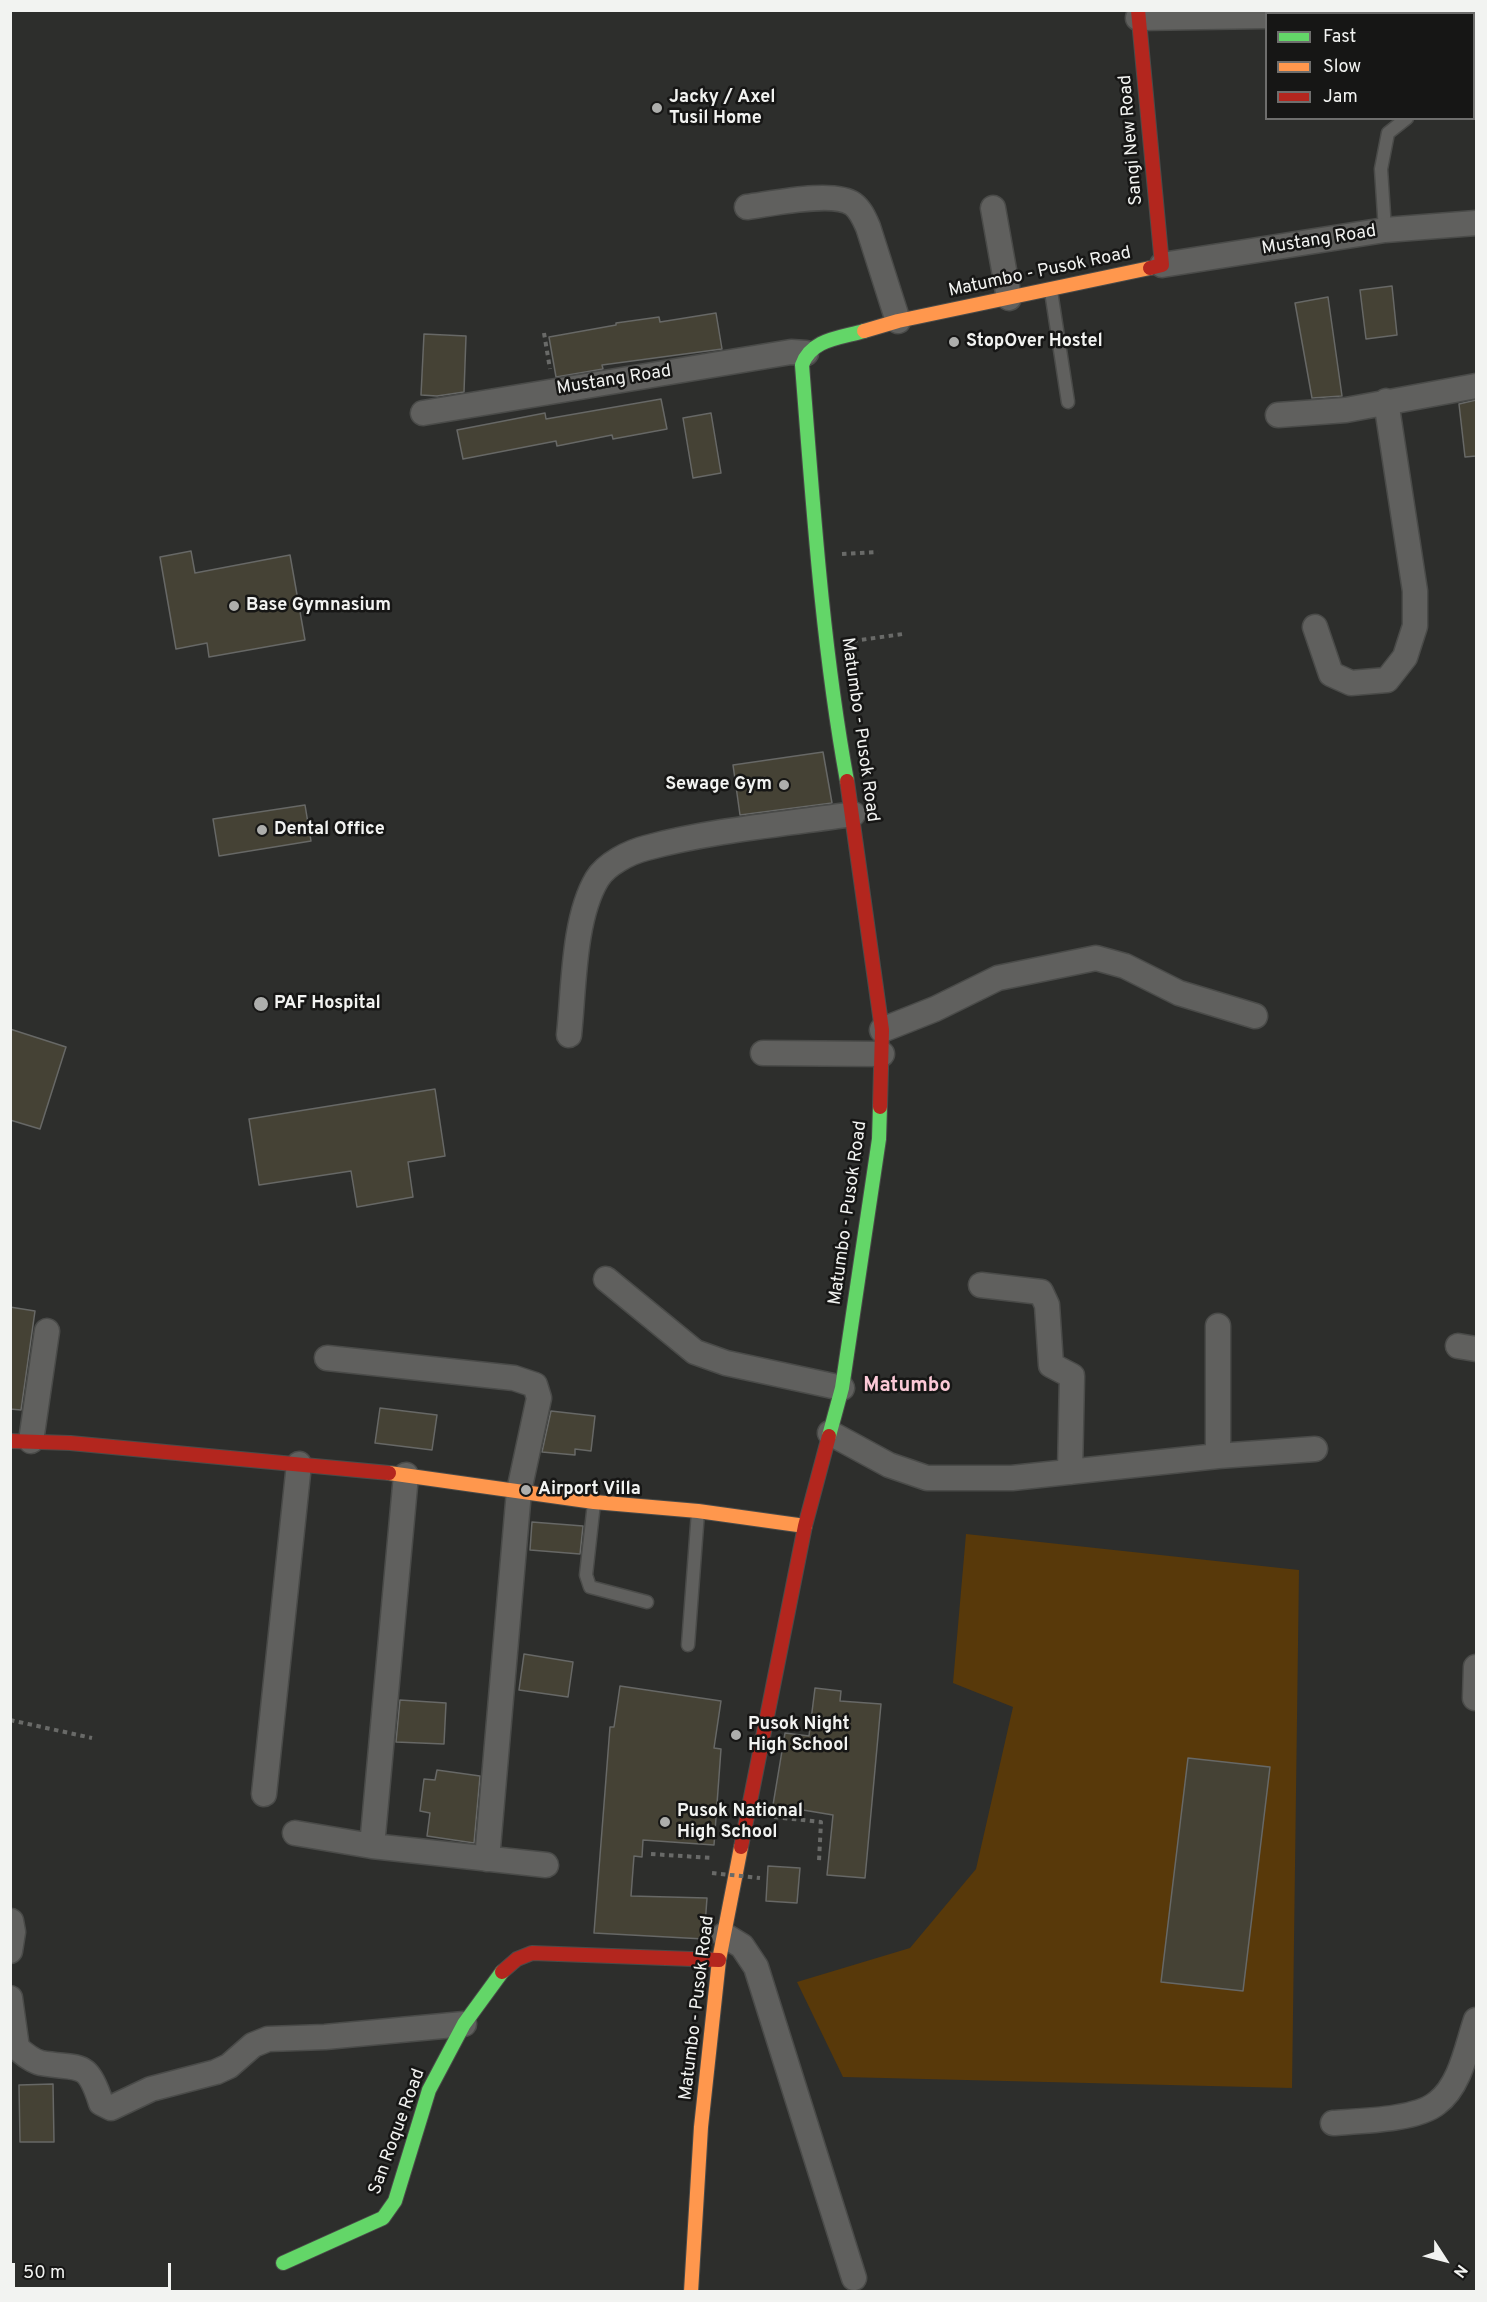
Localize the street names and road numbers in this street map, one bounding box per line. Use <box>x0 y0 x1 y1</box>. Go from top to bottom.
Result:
street label: Sangi New Road <box>1116 74 1148 206</box>
street label: Mustang Road <box>1260 221 1378 261</box>
street label: Matumbo - Pusok Road <box>947 243 1133 303</box>
street label: Mustang Road <box>555 361 673 401</box>
street label: Matumbo - Pusok Road <box>835 636 883 824</box>
street label: Matumbo - Pusok Road <box>825 1119 873 1307</box>
street label: Matumbo - Pusok Road <box>676 1914 720 2102</box>
street label: San Roque Road <box>365 2066 431 2198</box>

